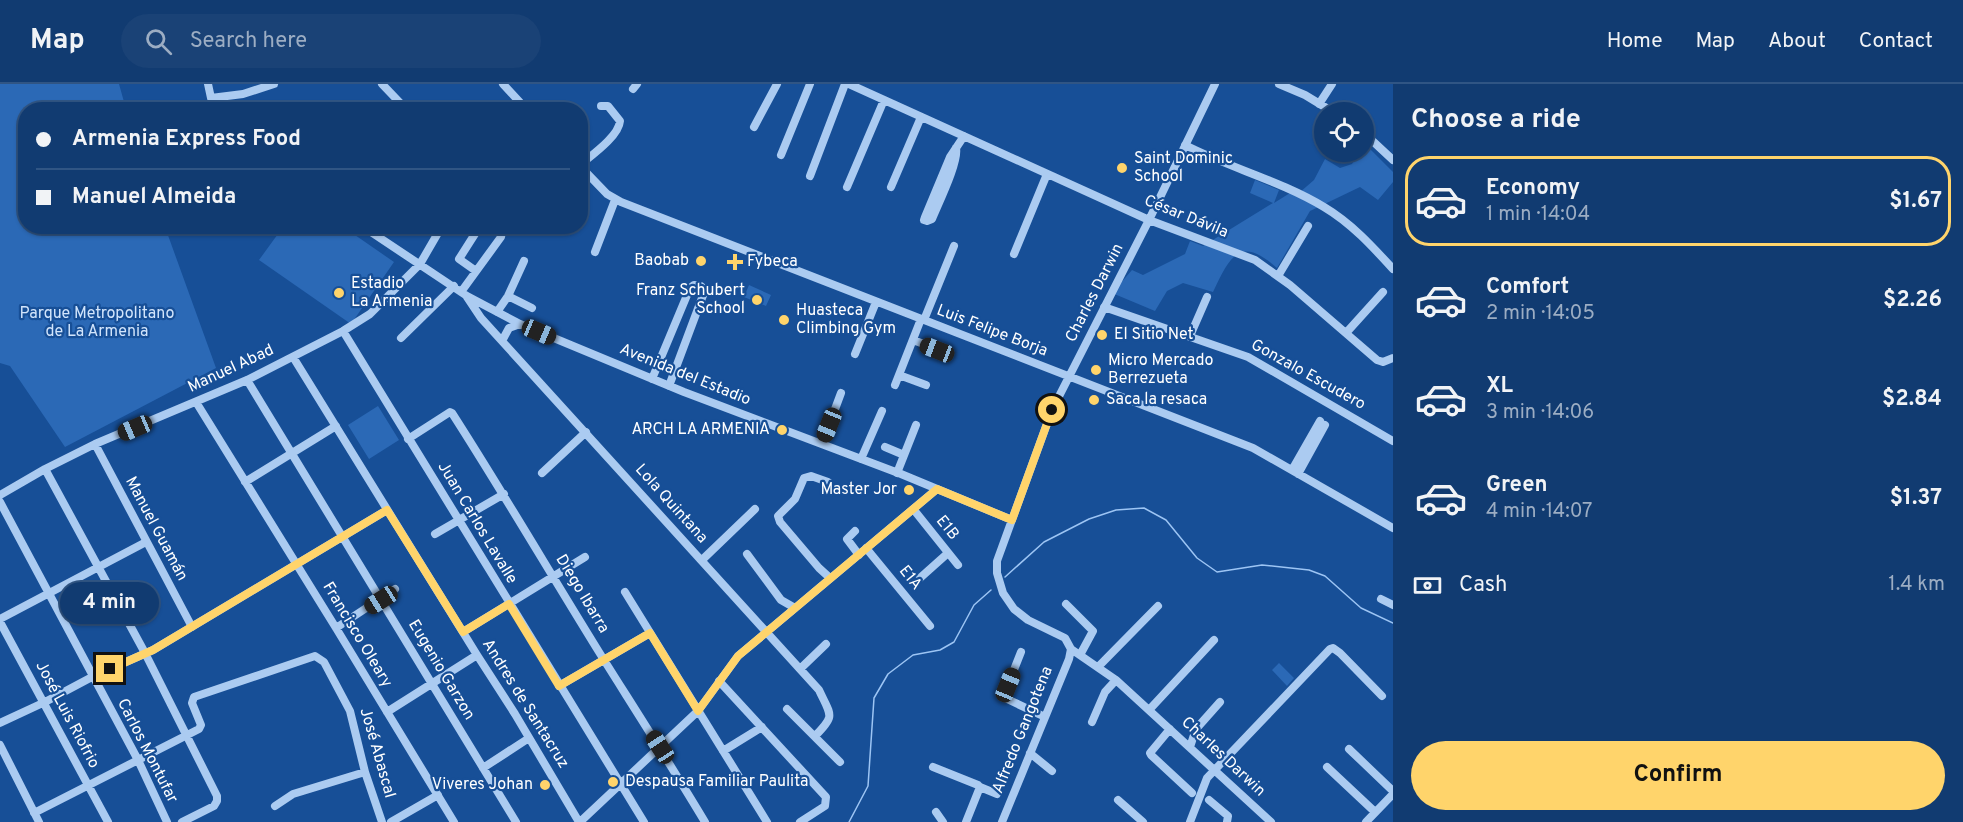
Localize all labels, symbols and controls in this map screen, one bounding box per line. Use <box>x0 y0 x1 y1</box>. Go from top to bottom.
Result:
search box <box>121 14 541 68</box>
text: Map <box>30 23 85 59</box>
icon: search <box>142 25 175 58</box>
text: Search here <box>190 28 307 55</box>
text: Home <box>1607 28 1663 55</box>
text: Map <box>1696 28 1735 55</box>
text: About <box>1768 28 1826 55</box>
text: Contact <box>1859 28 1933 55</box>
map controls <box>1314 102 1374 162</box>
button: locate <box>1314 102 1374 162</box>
text: Choose a ride <box>1411 103 1581 137</box>
text: Armenia Express Food <box>72 126 301 153</box>
place label: Saint Dominic School <box>1134 149 1233 187</box>
marker: Saint Dominic School <box>1115 161 1129 175</box>
icon: car <box>1414 174 1468 228</box>
text: Economy <box>1486 175 1580 202</box>
text: Manuel Almeida <box>72 184 236 211</box>
text: $1.67 <box>1889 188 1942 215</box>
street label: César Dávila <box>1141 191 1231 243</box>
text: 1 min · 14:04 <box>1486 202 1590 228</box>
street label: Charles Darwin <box>1062 240 1128 346</box>
place label: Baobab <box>634 251 689 271</box>
place label: Fybeca <box>747 252 798 272</box>
marker: Baobab <box>694 254 708 268</box>
marker: Fybeca <box>728 255 742 269</box>
icon: car <box>1414 273 1468 327</box>
place label: Estadio La Armenia <box>351 274 433 312</box>
text: Comfort <box>1486 274 1569 301</box>
place label: Franz Schubert School <box>636 281 745 319</box>
marker: Estadio La Armenia <box>332 286 346 300</box>
text: $2.26 <box>1883 287 1942 314</box>
marker: Franz Schubert School <box>750 293 764 307</box>
place label: Huasteca Climbing Gym <box>796 301 896 339</box>
street label: Luis Felipe Borja <box>934 301 1050 361</box>
text: 2 min · 14:05 <box>1486 301 1595 327</box>
park label: Parque Metropolitano de La Armenia <box>19 304 175 342</box>
marker: Huasteca Climbing Gym <box>777 313 791 327</box>
car <box>519 317 559 347</box>
place label: El Sitio Net <box>1114 325 1194 345</box>
marker: El Sitio Net <box>1095 328 1109 342</box>
car <box>917 335 957 365</box>
street label: Gonzalo Escudero <box>1247 335 1369 415</box>
street label: Manuel Abad <box>185 340 277 398</box>
street label: Avenida del Estadio <box>616 340 754 411</box>
place label: Micro Mercado Berrezueta <box>1108 351 1213 389</box>
marker: Micro Mercado Berrezueta <box>1089 363 1103 377</box>
icon: car <box>1414 372 1468 426</box>
text: XL <box>1486 373 1513 400</box>
text: $2.84 <box>1882 386 1942 413</box>
place label: Saca la resaca <box>1106 390 1207 410</box>
marker: Saca la resaca <box>1087 393 1101 407</box>
route start <box>1038 396 1065 423</box>
text: 3 min · 14:06 <box>1486 400 1594 426</box>
car <box>814 405 844 445</box>
car <box>115 413 155 443</box>
place label: ARCH LA ARMENIA <box>631 420 770 440</box>
marker: ARCH LA ARMENIA <box>775 423 789 437</box>
street label: Juan Carlos Lavalle <box>433 458 521 588</box>
street label: Lola Quintana <box>630 460 712 548</box>
icon: car <box>1414 471 1468 525</box>
text: Green <box>1486 472 1548 499</box>
street label: Manuel Guamán <box>120 473 192 585</box>
place label: Master Jor <box>820 480 897 500</box>
marker: Master Jor <box>902 483 916 497</box>
text: $1.37 <box>1890 485 1942 512</box>
text: 4 min · 14:07 <box>1486 499 1592 525</box>
street label: E1B <box>931 512 963 544</box>
street label: Diego Ibarra <box>551 551 613 637</box>
street label: E1A <box>894 562 926 594</box>
icon: cash <box>1411 569 1444 602</box>
text: Cash <box>1459 572 1508 599</box>
text: 1.4 km <box>1888 572 1945 598</box>
street label: Francisco Oleary <box>318 579 396 691</box>
callout: 4 min <box>60 582 160 624</box>
car <box>361 583 401 617</box>
text: 4 min <box>83 590 136 616</box>
street label: Eugenio Garzon <box>403 616 479 724</box>
street label: Andres de Santacruz <box>477 636 573 772</box>
route end <box>96 655 123 682</box>
street label: José Luis Riofrio <box>30 658 104 772</box>
street label: Alfredo Gangotena <box>988 663 1058 797</box>
car <box>993 665 1023 705</box>
street label: Carlos Montufar <box>112 695 182 807</box>
street label: José Abascal <box>355 706 399 800</box>
street label: Charles Darwin <box>1177 713 1269 801</box>
car <box>643 727 677 767</box>
button: Confirm <box>1411 741 1945 810</box>
place label: Despausa Familiar Paulita <box>625 772 808 792</box>
place label: Viveres Johan <box>432 775 533 795</box>
marker: Despausa Familiar Paulita <box>606 775 620 789</box>
marker: Viveres Johan <box>538 778 552 792</box>

